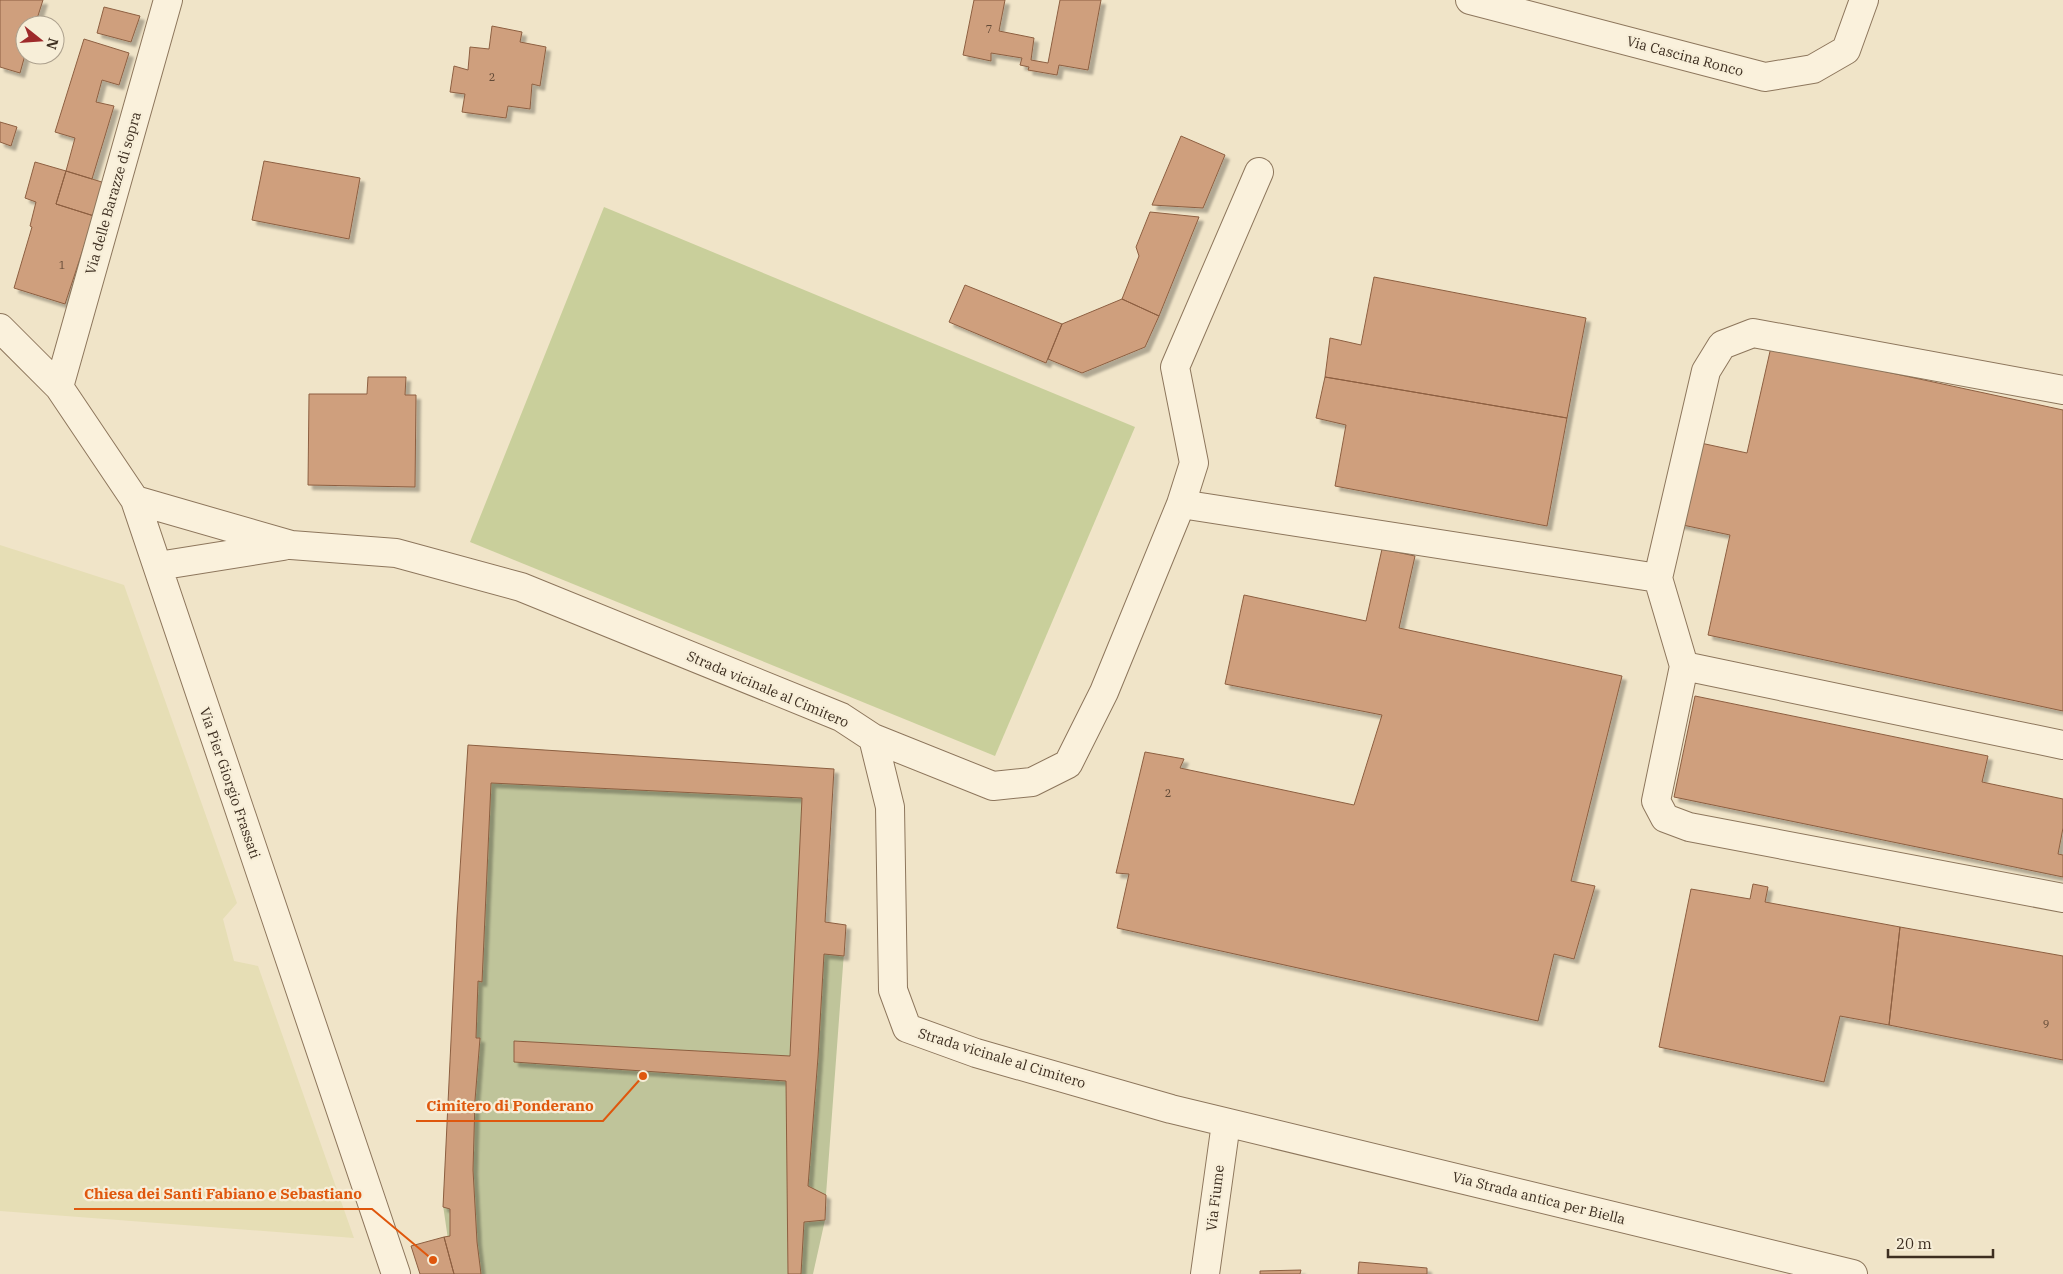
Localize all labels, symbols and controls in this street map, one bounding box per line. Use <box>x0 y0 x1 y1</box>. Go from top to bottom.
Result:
north arrow <box>15 15 65 65</box>
house number: 7 <box>986 22 992 36</box>
street label: Via Cascina Ronco <box>1625 32 1745 80</box>
text: N <box>42 36 63 52</box>
house number: 2 <box>489 70 495 84</box>
street label: Via delle Barazze di sopra <box>81 109 145 276</box>
house number: 1 <box>59 258 65 272</box>
street label: Strada vicinale al Cimitero <box>684 647 852 731</box>
street label: Via Pier Giorgio Frassati <box>196 705 264 861</box>
house number: 2 <box>1165 786 1171 800</box>
house number: 9 <box>2043 1017 2049 1031</box>
street label: Strada vicinale al Cimitero <box>916 1024 1088 1092</box>
callout: Cimitero di Ponderano <box>416 1091 603 1121</box>
text: Cimitero di Ponderano <box>426 1096 594 1115</box>
street label: Via Fiume <box>1202 1164 1228 1232</box>
street label: Via Strada antica per Biella <box>1451 1168 1628 1228</box>
callout: Chiesa dei Santi Fabiano e Sebastiano <box>74 1179 372 1209</box>
text: Chiesa dei Santi Fabiano e Sebastiano <box>84 1184 362 1203</box>
scale bar <box>1888 1226 1993 1258</box>
text: 20 m <box>1896 1234 1932 1253</box>

